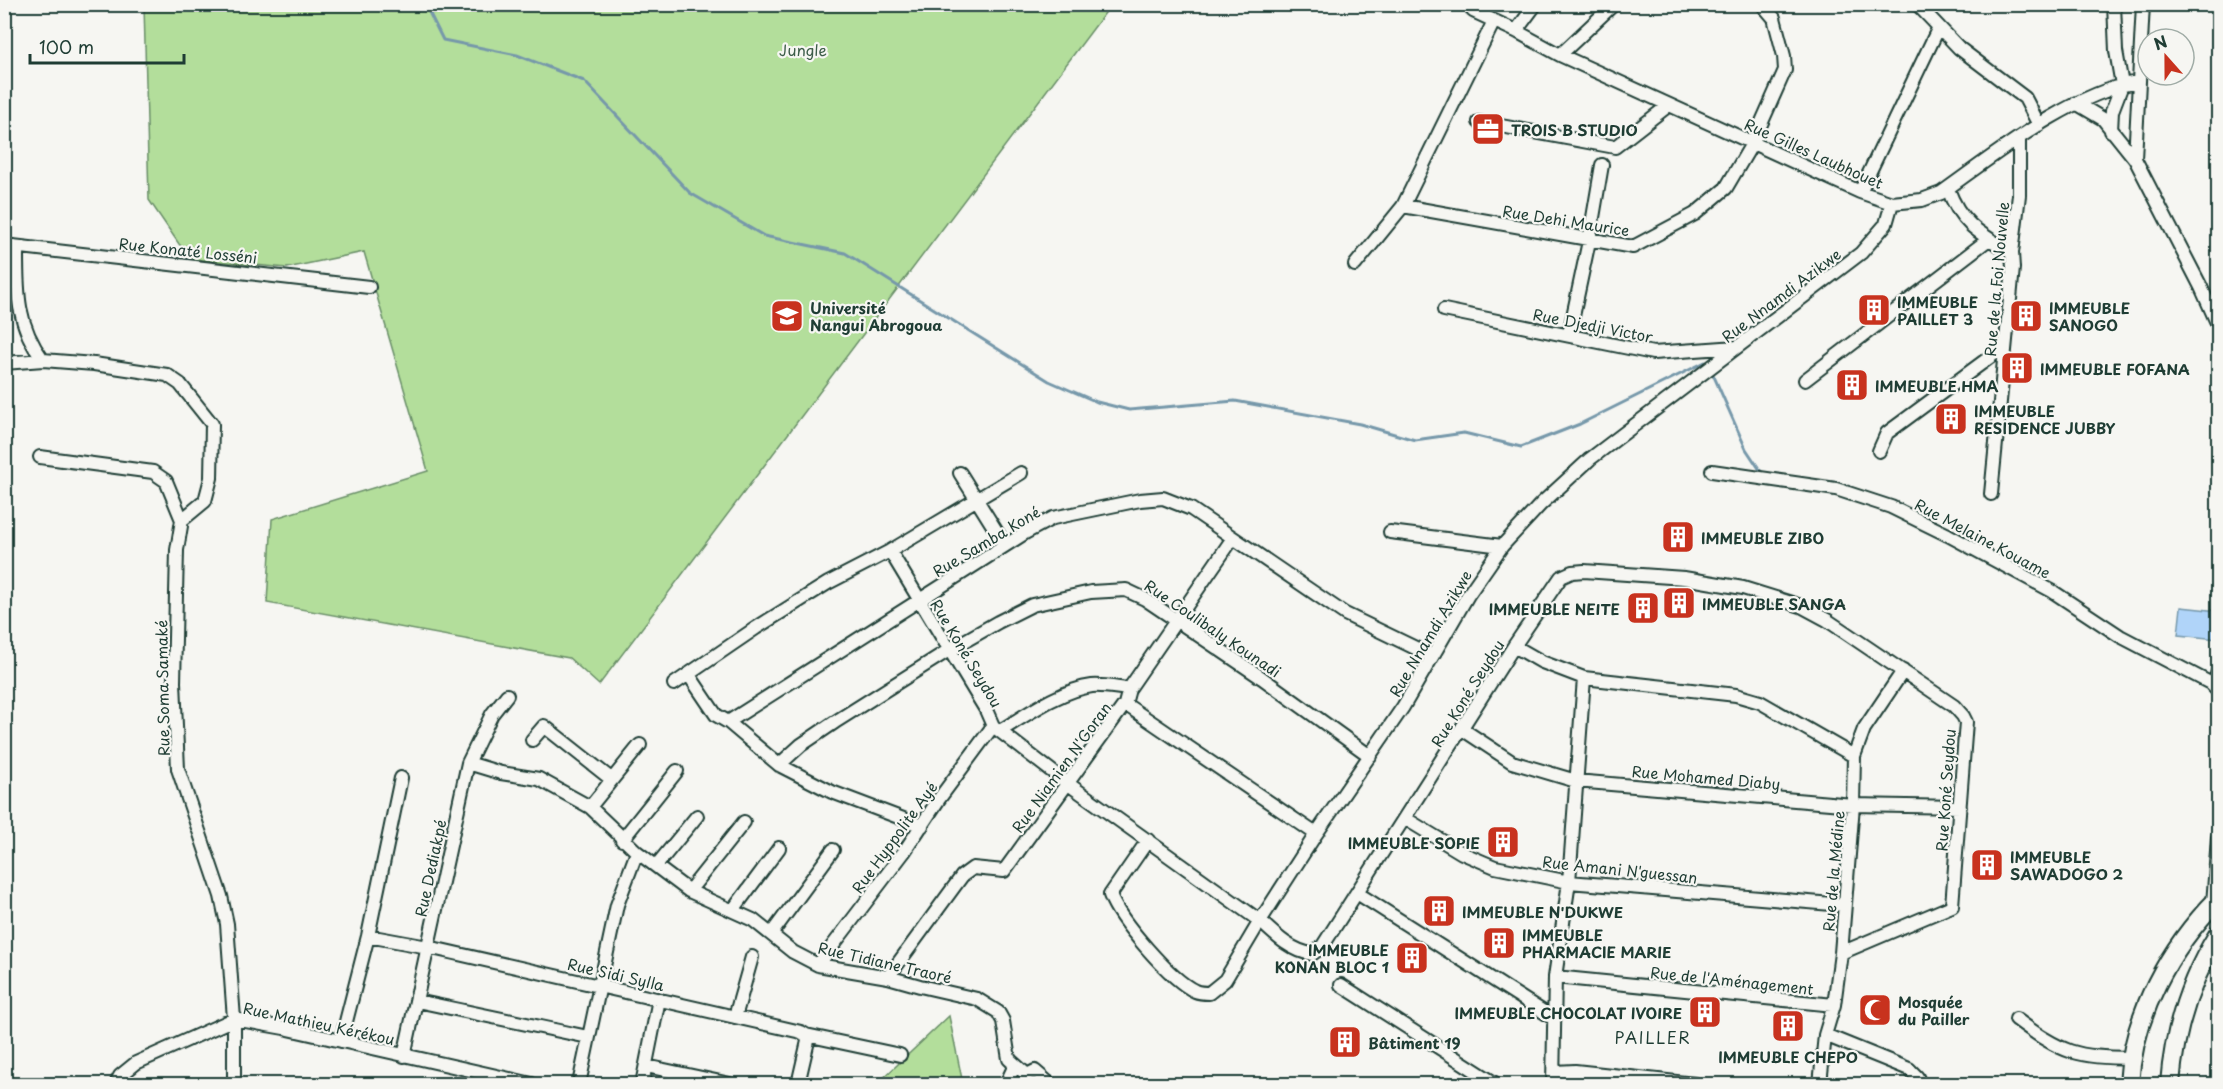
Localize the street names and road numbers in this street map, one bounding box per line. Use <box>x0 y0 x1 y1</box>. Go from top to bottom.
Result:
street label: Rue Gilles Laubhouet <box>1741 112 1887 194</box>
street label: Rue Dehi Maurice <box>1501 199 1631 241</box>
street label: Rue de la Foi Nouvelle <box>1978 201 2014 357</box>
street label: Rue Konaté Losséni <box>118 231 258 269</box>
street label: Rue Nnamdi Azikwe <box>1717 242 1846 348</box>
street label: Rue Djedji Victor <box>1531 302 1655 348</box>
street label: Rue Melaine Kouame <box>1911 492 2055 584</box>
street label: Rue Samba Koné <box>928 500 1044 582</box>
street label: Rue Nnamdi Azikwe <box>1383 565 1477 701</box>
street label: Rue Coulibaly Kounadi <box>1140 574 1286 682</box>
street label: Rue Koné Seydou <box>926 595 1008 711</box>
street label: Rue Soma Samaké <box>149 620 175 756</box>
street label: Rue Koné Seydou <box>1425 635 1509 751</box>
street label: Rue Niamien N'Goran <box>1006 697 1116 837</box>
street label: Rue Koné Seydou <box>1929 728 1961 852</box>
street label: Rue Mohamed Diaby <box>1631 759 1781 795</box>
street label: Rue Hyppolite Ayé <box>846 776 942 898</box>
street label: Rue de la Médine <box>1816 810 1850 932</box>
street label: Rue Dediakpé <box>408 817 452 919</box>
street label: Rue Amani N'guessan <box>1541 849 1699 889</box>
street label: Rue Tidiane Traoré <box>816 935 954 989</box>
street label: Rue Sidi Sylla <box>565 952 667 996</box>
street label: Rue de l'Aménagement <box>1649 960 1815 1000</box>
street label: Rue Mathieu Kérékou <box>241 996 397 1050</box>

